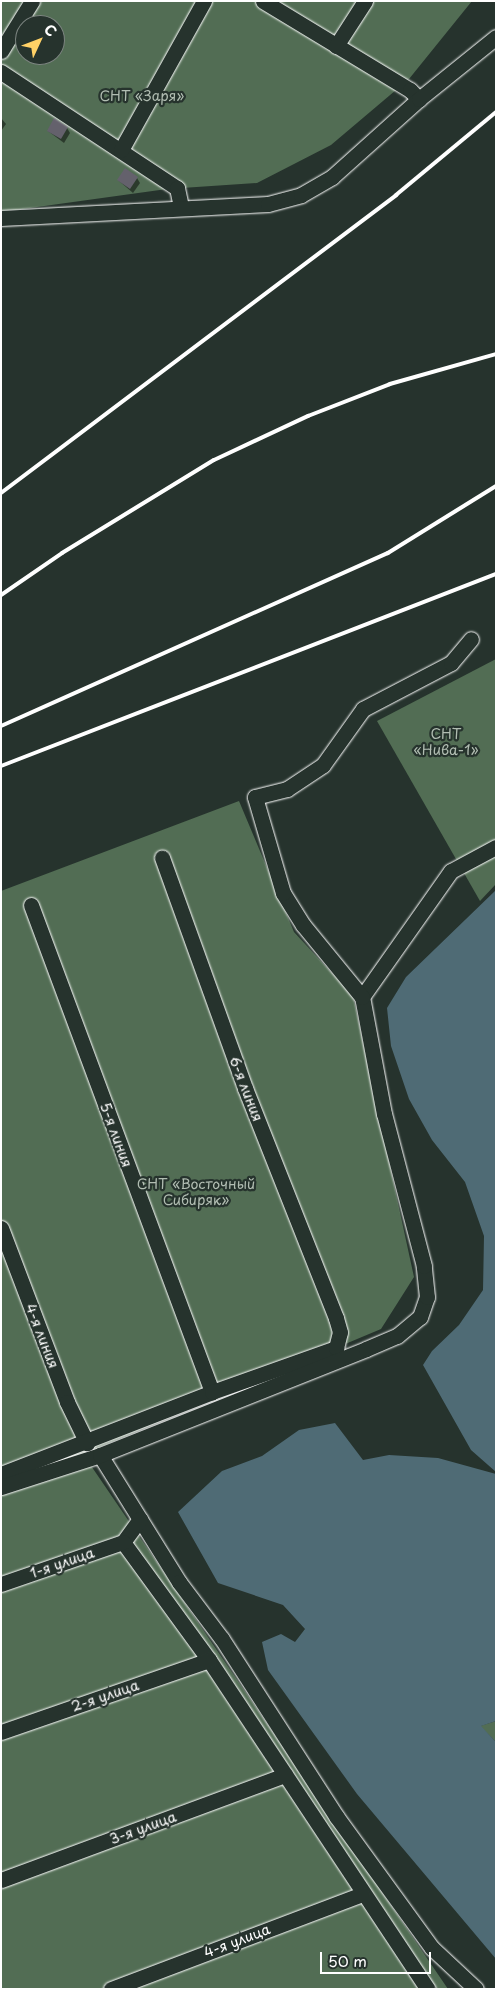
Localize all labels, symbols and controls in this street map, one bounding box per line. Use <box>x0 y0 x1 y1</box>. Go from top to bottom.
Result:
north arrow <box>15 15 65 65</box>
text: С <box>39 19 62 41</box>
park label: СНТ «Заря» <box>100 88 184 104</box>
park label: СНТ «Нива-1» <box>413 726 479 759</box>
street label: 6-я линия <box>226 1054 266 1124</box>
street label: 5-я линия <box>96 1100 136 1170</box>
park label: СНТ «Восточный Сибиряк» <box>137 1176 255 1208</box>
street label: 4-я линия <box>22 1301 62 1371</box>
street label: 1-я улица <box>28 1544 96 1582</box>
street label: 2-я улица <box>69 1677 141 1715</box>
street label: 3-я улица <box>107 1808 179 1848</box>
street label: 4-я улица <box>201 1921 273 1961</box>
scale bar <box>322 1942 433 1974</box>
text: 50 m <box>328 1949 367 1972</box>

